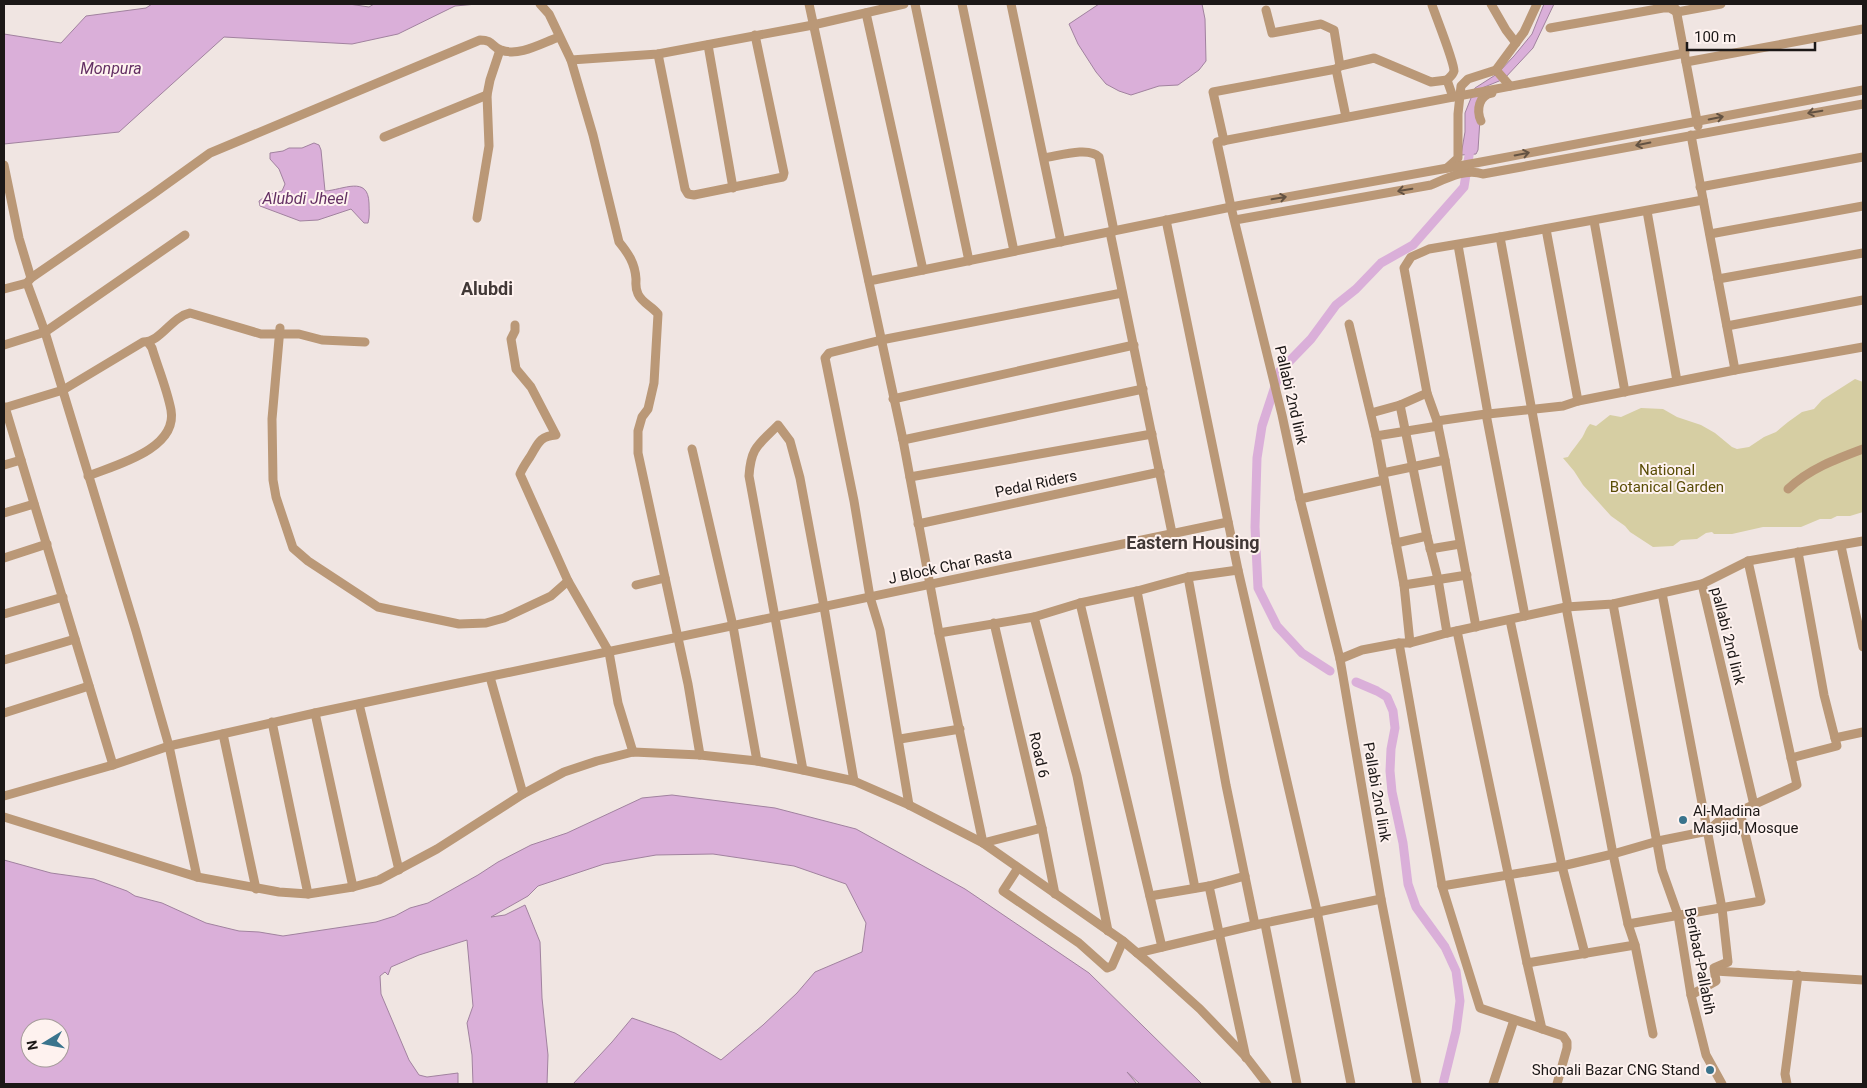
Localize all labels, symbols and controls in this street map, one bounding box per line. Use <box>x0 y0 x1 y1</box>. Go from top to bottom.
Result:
scale bar <box>1687 20 1814 52</box>
text: 100 m <box>1694 28 1736 46</box>
water label: Monpura <box>80 59 142 78</box>
one-way arrow <box>1808 108 1824 118</box>
one-way arrow <box>1708 112 1724 122</box>
one-way arrow <box>1635 140 1651 149</box>
one-way arrow <box>1514 149 1530 159</box>
one-way arrow <box>1397 185 1413 195</box>
water label: Alubdi Jheel <box>262 189 348 208</box>
one-way arrow <box>1270 193 1286 203</box>
district label: Alubdi <box>461 278 513 299</box>
street label: Pallabi 2nd link <box>1271 344 1311 447</box>
park label: National Botanical Garden <box>1610 461 1724 496</box>
street label: Pedal Riders <box>993 467 1079 501</box>
district label: Eastern Housing <box>1126 532 1260 553</box>
street label: J Block Char Rasta <box>887 544 1013 588</box>
street label: pallabi 2nd link <box>1707 585 1749 687</box>
street label: Road 6 <box>1025 730 1053 780</box>
street label: Pallabi 2nd link <box>1359 741 1395 844</box>
place label: Al-Madina Masjid, Mosque <box>1693 802 1799 837</box>
marker: Al-Madina Masjid, Mosque <box>1677 814 1689 826</box>
street label: Beribad-Pallabih <box>1681 906 1719 1016</box>
north arrow <box>20 1018 70 1068</box>
text: N <box>23 1039 41 1052</box>
place label: Shonali Bazar CNG Stand <box>1532 1061 1700 1079</box>
marker: Shonali Bazar CNG Stand <box>1704 1064 1716 1076</box>

